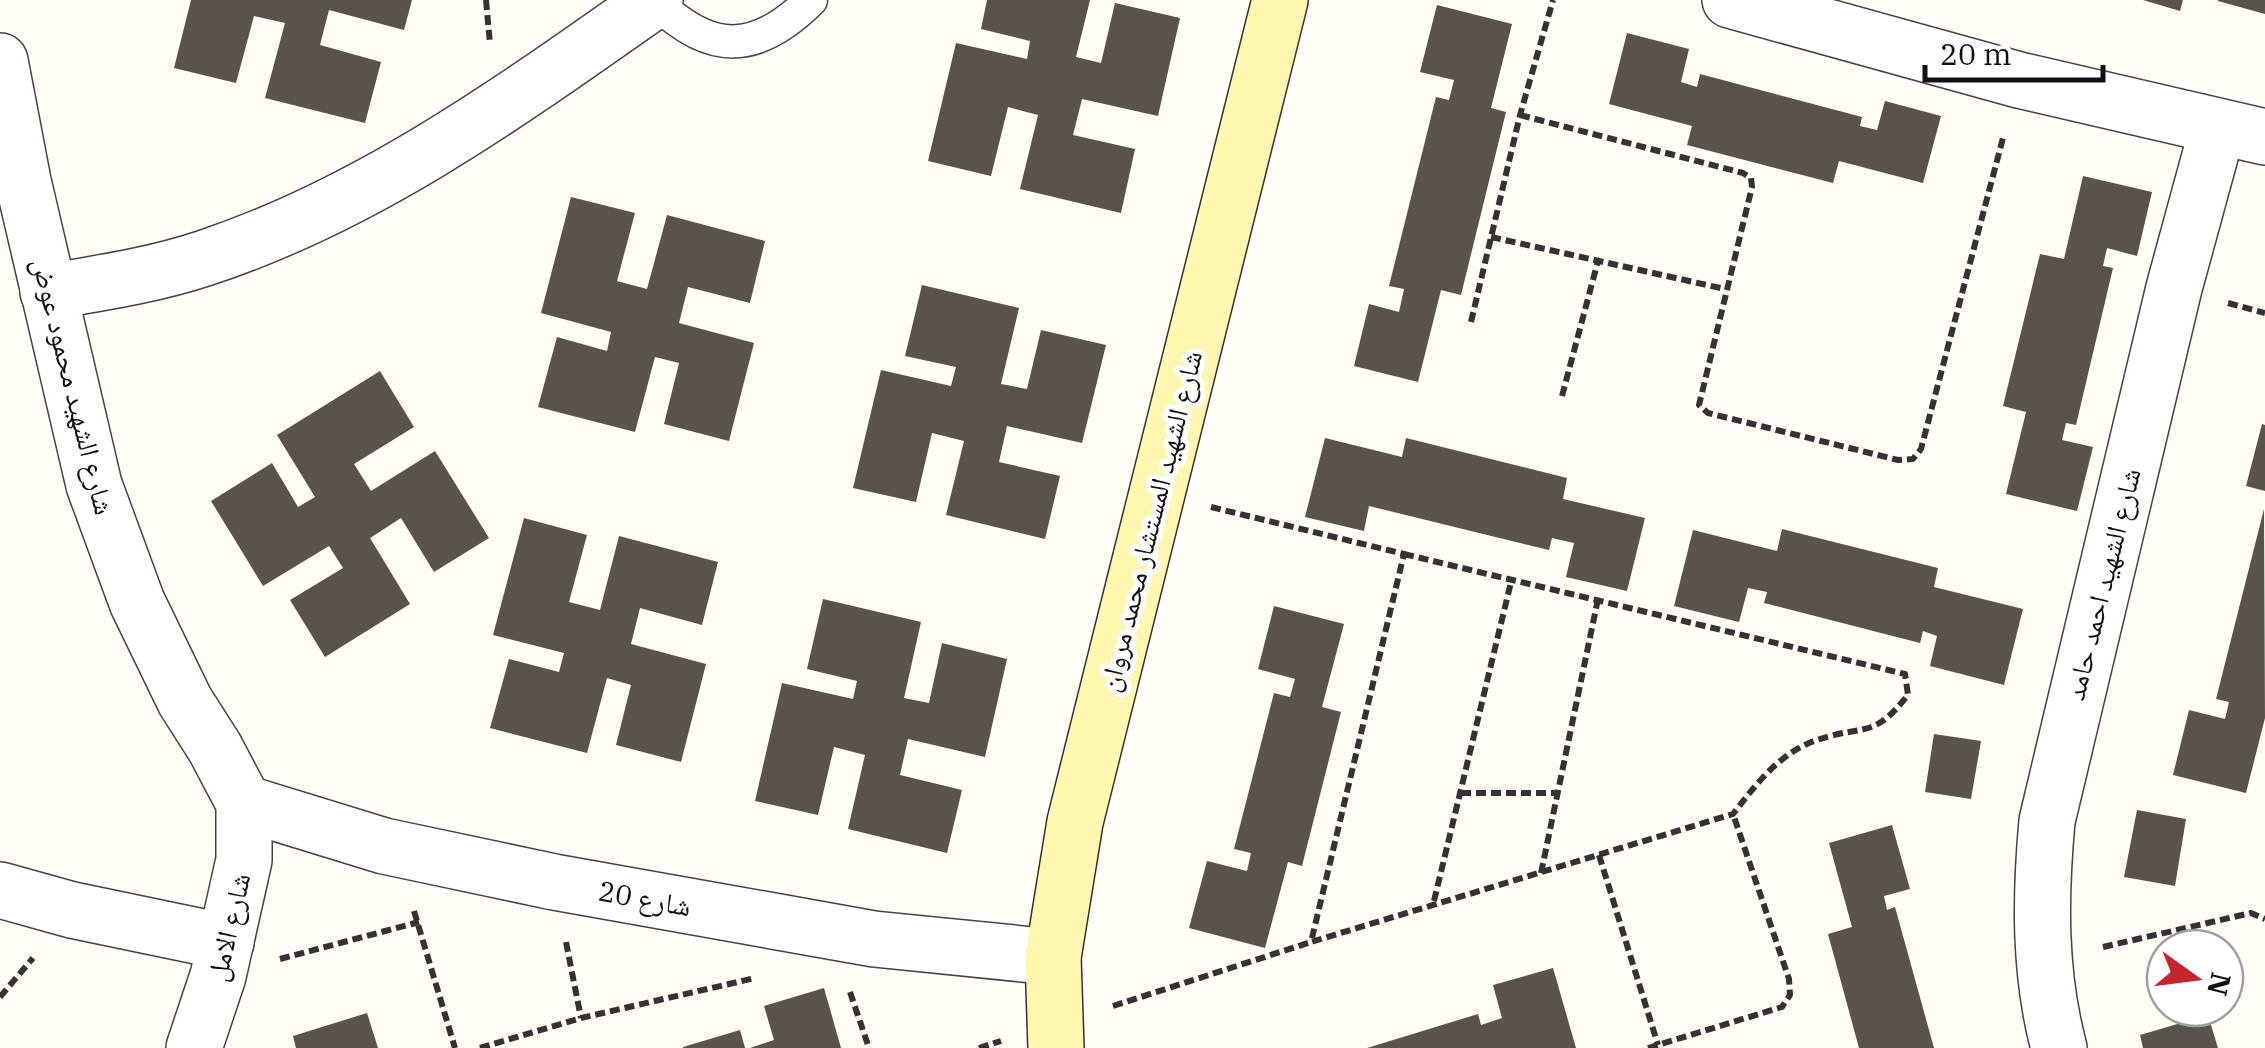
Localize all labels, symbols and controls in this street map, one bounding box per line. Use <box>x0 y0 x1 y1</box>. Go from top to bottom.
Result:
scale bar <box>1925 20 2102 82</box>
text: 20 m <box>1940 34 2012 73</box>
street label: شارع الشهيد محمود عوض <box>24 254 124 518</box>
street label: شارع الشهيد المستشار محمد مروان <box>1090 347 1210 695</box>
street label: شارع الشهيد احمد حامد <box>2055 464 2149 704</box>
street label: شارع الامل <box>198 869 258 985</box>
street label: شارع 20 <box>596 872 694 924</box>
north arrow <box>2145 928 2245 1028</box>
text: N <box>2199 969 2240 999</box>

